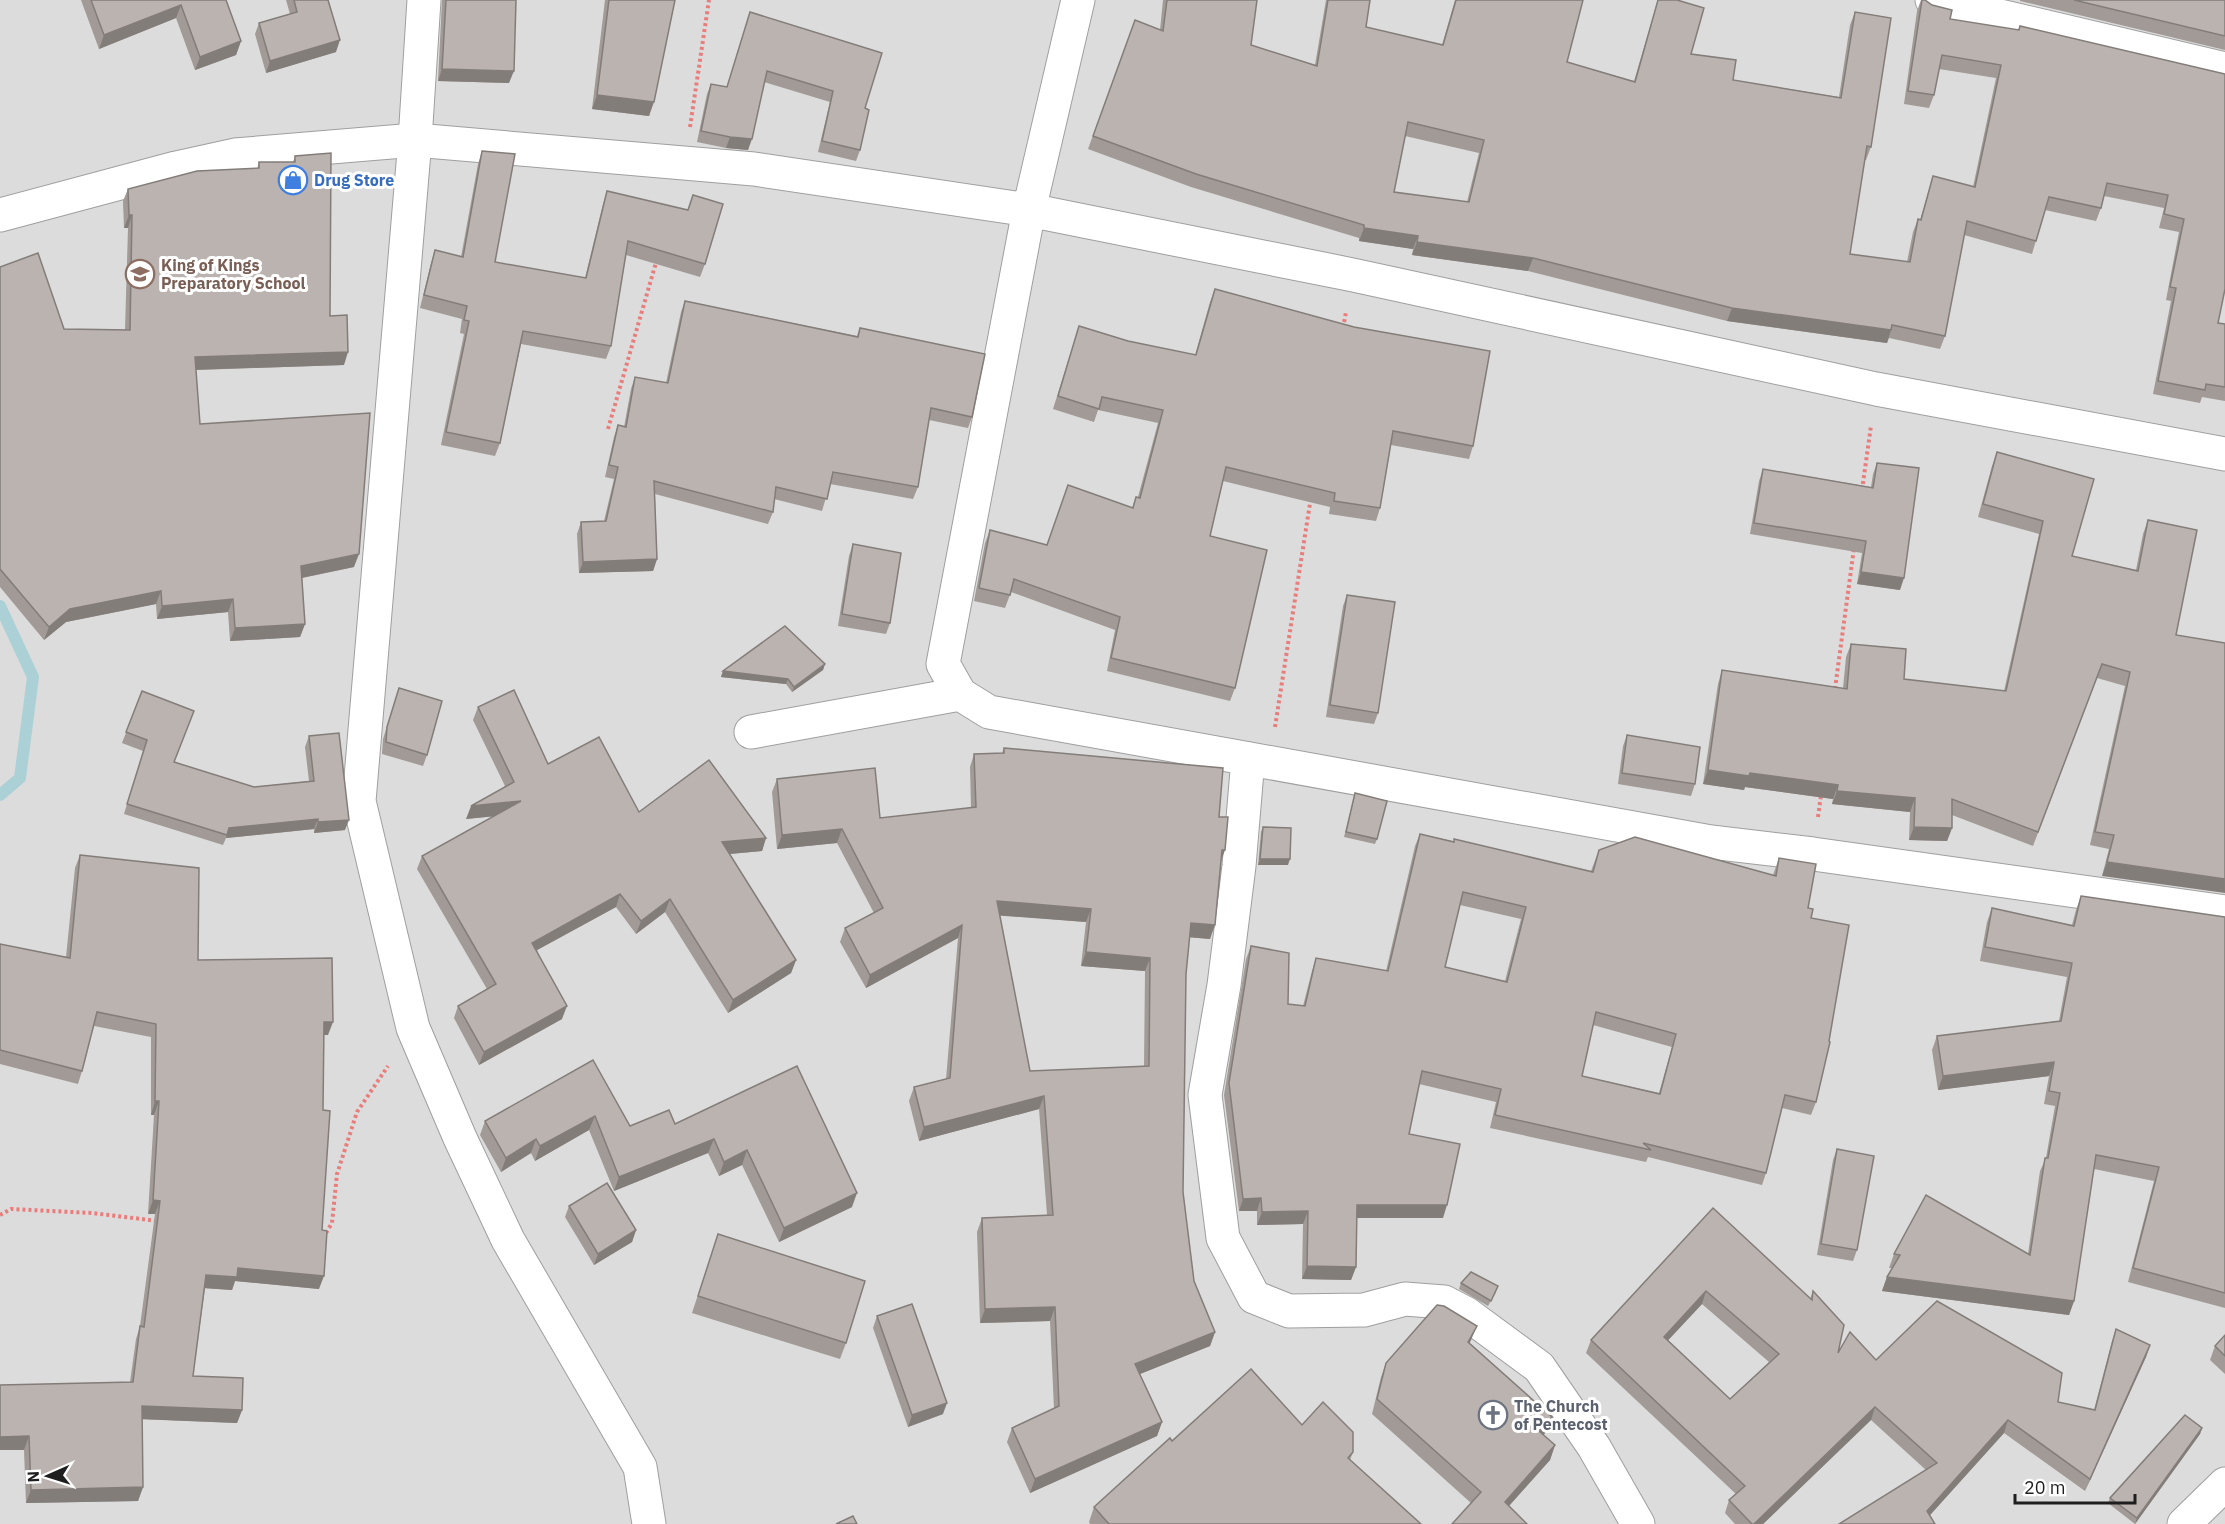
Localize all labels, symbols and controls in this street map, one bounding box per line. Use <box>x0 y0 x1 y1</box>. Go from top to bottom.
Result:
shop icon: Drug Store <box>277 164 309 196</box>
place label: Drug Store <box>314 170 394 190</box>
place label: King of Kings Preparatory School <box>161 255 306 293</box>
school or university icon: King of Kings Preparatory School <box>124 258 156 290</box>
place label: The Church of Pentecost <box>1514 1396 1608 1434</box>
church icon: The Church of Pentecost <box>1477 1399 1509 1431</box>
north arrow <box>18 1446 78 1506</box>
scale bar <box>2015 1467 2135 1505</box>
text: N <box>23 1470 43 1483</box>
text: 20 m <box>2024 1476 2066 1499</box>

